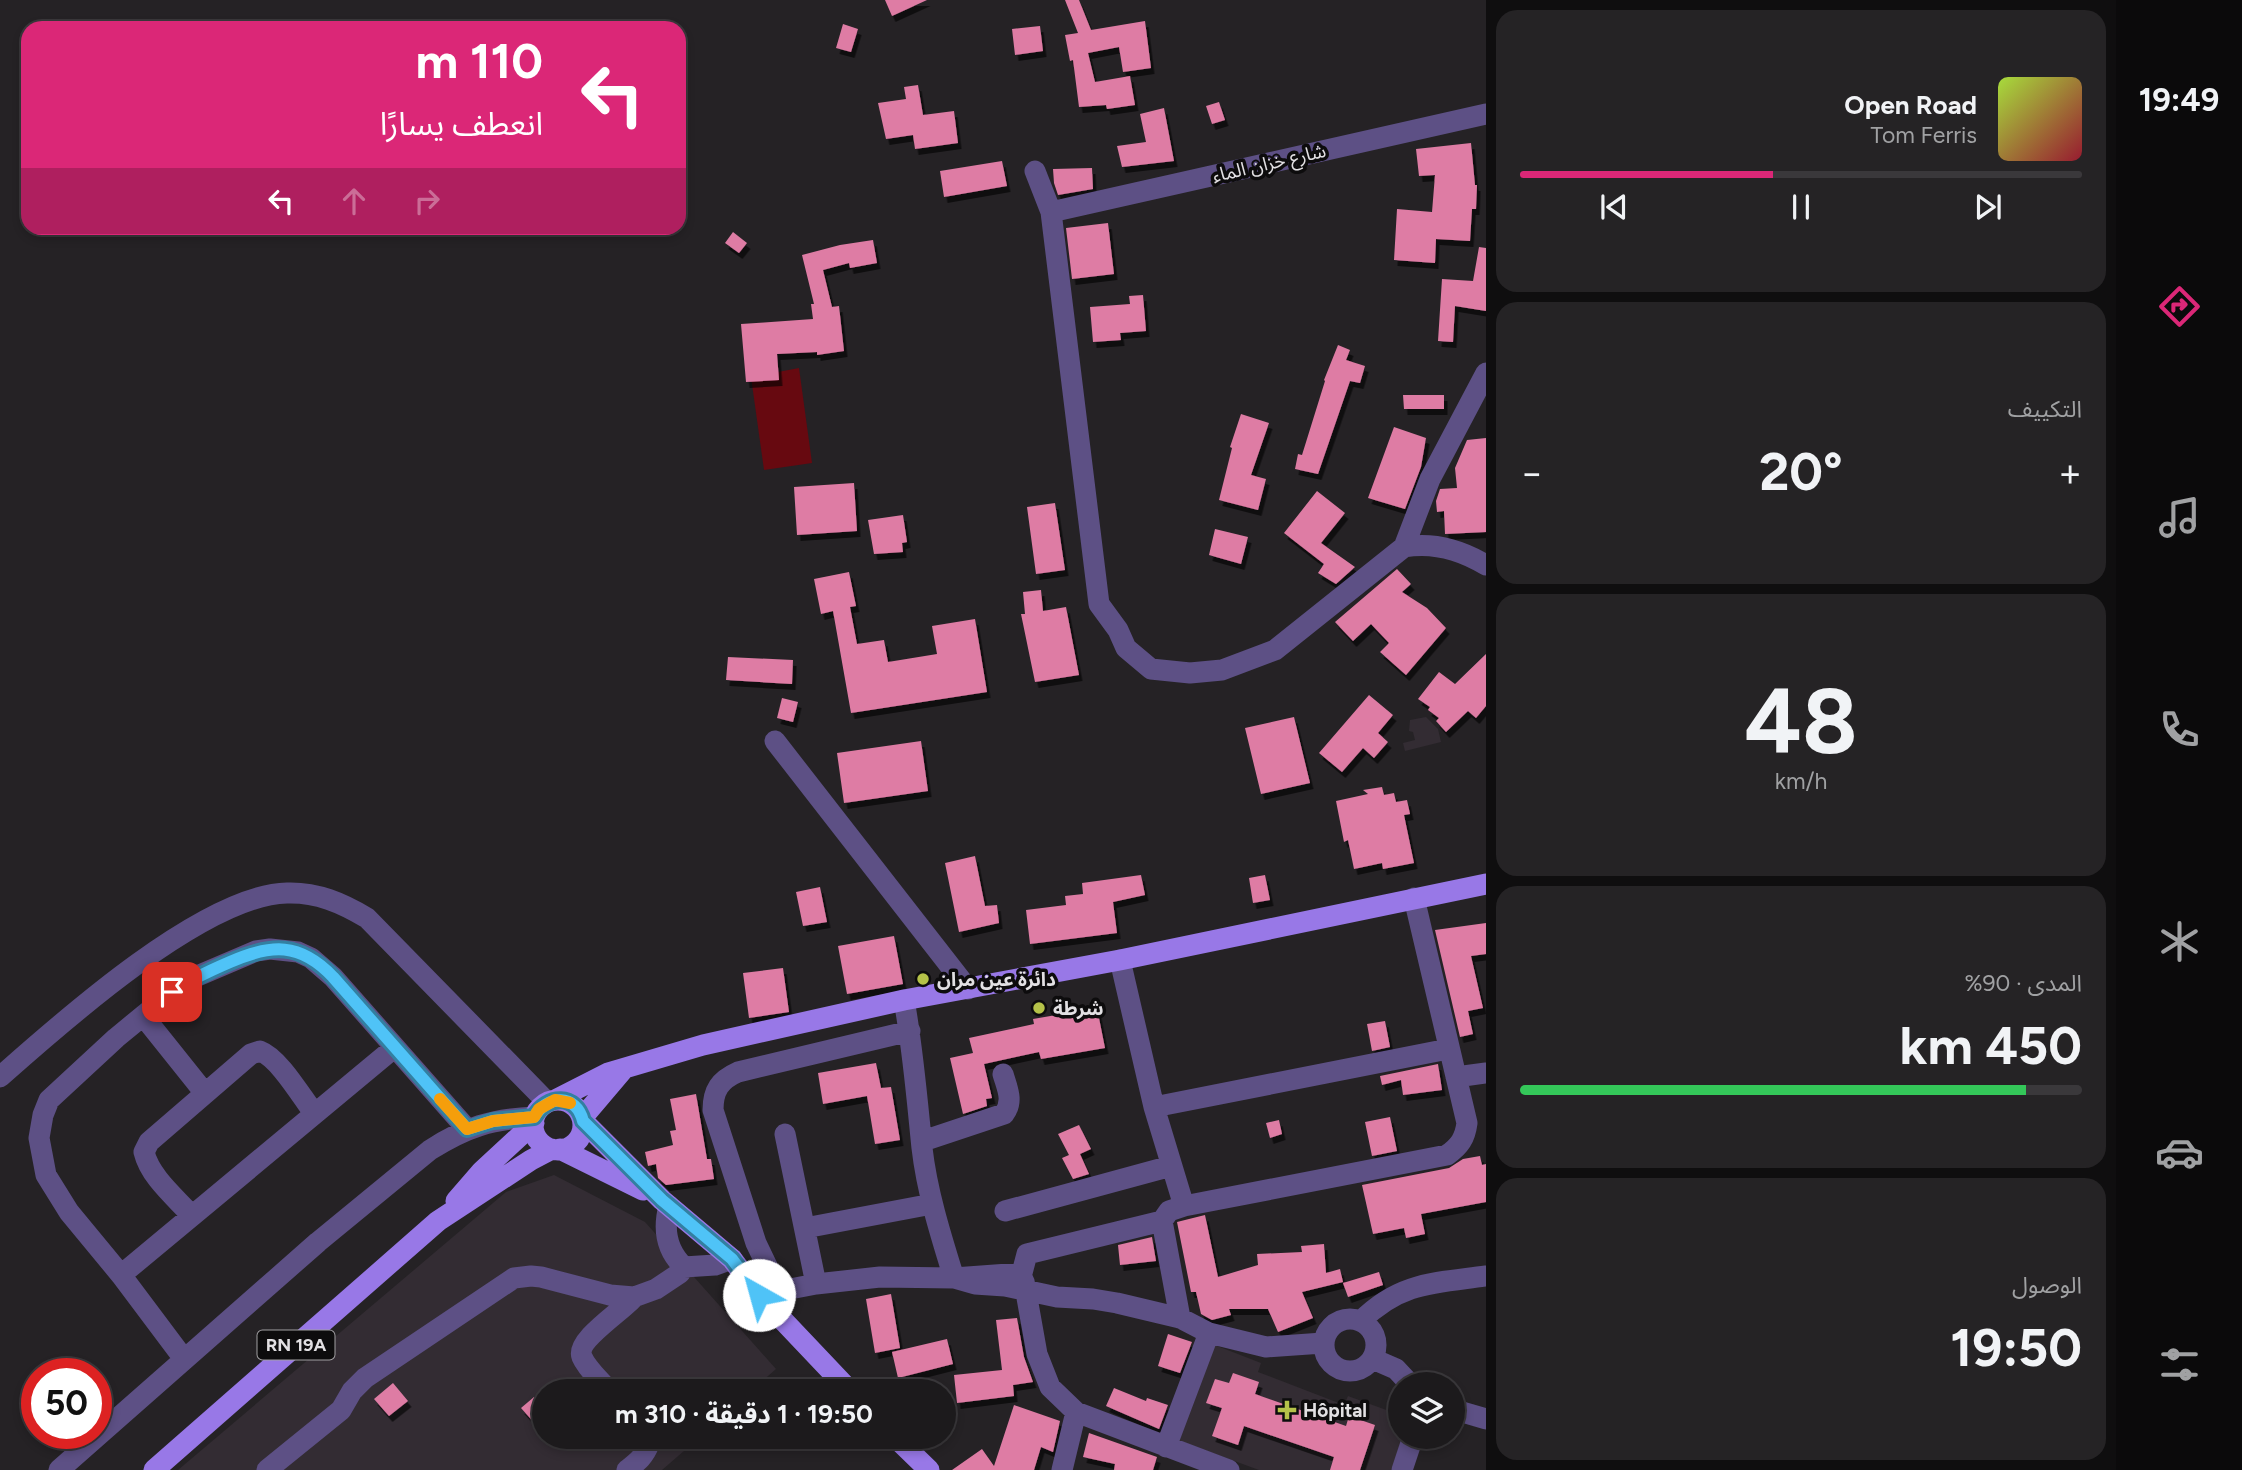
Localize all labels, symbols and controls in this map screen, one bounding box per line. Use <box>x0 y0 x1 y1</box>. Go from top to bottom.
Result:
text: 110 m <box>415 31 543 90</box>
icon: left <box>567 49 658 140</box>
text: 19:49 <box>2139 81 2219 119</box>
text: Open Road <box>1844 89 1977 121</box>
text: انعطف يسارًا <box>380 105 543 143</box>
text: Tom Ferris <box>1871 121 1977 149</box>
street label: شارع خزان الماء <box>1210 139 1329 189</box>
icon: left <box>262 182 300 220</box>
icon: ahead <box>335 182 373 220</box>
icon: right <box>408 182 446 220</box>
icon: previous <box>1595 188 1633 226</box>
icon: pause <box>1782 188 1820 226</box>
icon: next <box>1969 188 2007 226</box>
icon: directions <box>2155 282 2204 331</box>
text: التكييف <box>2008 395 2082 423</box>
text: 20° <box>1759 441 1843 503</box>
text: − <box>1520 450 1544 496</box>
text: + <box>2058 450 2082 496</box>
icon: music <box>2155 493 2204 542</box>
text: 48 <box>1744 667 1858 776</box>
icon: phone <box>2155 705 2204 754</box>
text: km/h <box>1775 767 1827 795</box>
icon: climate <box>2155 917 2204 966</box>
pin <box>142 962 202 1022</box>
place label: دائرة عين مران <box>937 968 1056 991</box>
text: المدى · 90% <box>1964 969 2082 997</box>
marker: دائرة عين مران <box>915 971 931 987</box>
icon: arrive <box>153 973 191 1011</box>
place label: شرطة <box>1053 997 1104 1020</box>
marker: شرطة <box>1031 1000 1047 1016</box>
text: 450 km <box>1899 1015 2082 1077</box>
icon: car <box>2155 1128 2204 1177</box>
position arrow <box>722 1258 796 1332</box>
text: الوصول <box>2012 1271 2082 1299</box>
text: 19:50 <box>1950 1317 2082 1379</box>
road number: RN 19A <box>258 1330 334 1360</box>
icon: filters <box>2155 1340 2204 1389</box>
speed limit sign: 50 <box>21 1358 112 1449</box>
map controls <box>1388 1372 1465 1449</box>
button: layers <box>1388 1372 1465 1449</box>
text: 19:50 · 1 دقيقة · 310 m <box>615 1398 873 1430</box>
place label: Hôpital <box>1303 1399 1367 1422</box>
marker: Hôpital <box>1277 1400 1297 1420</box>

